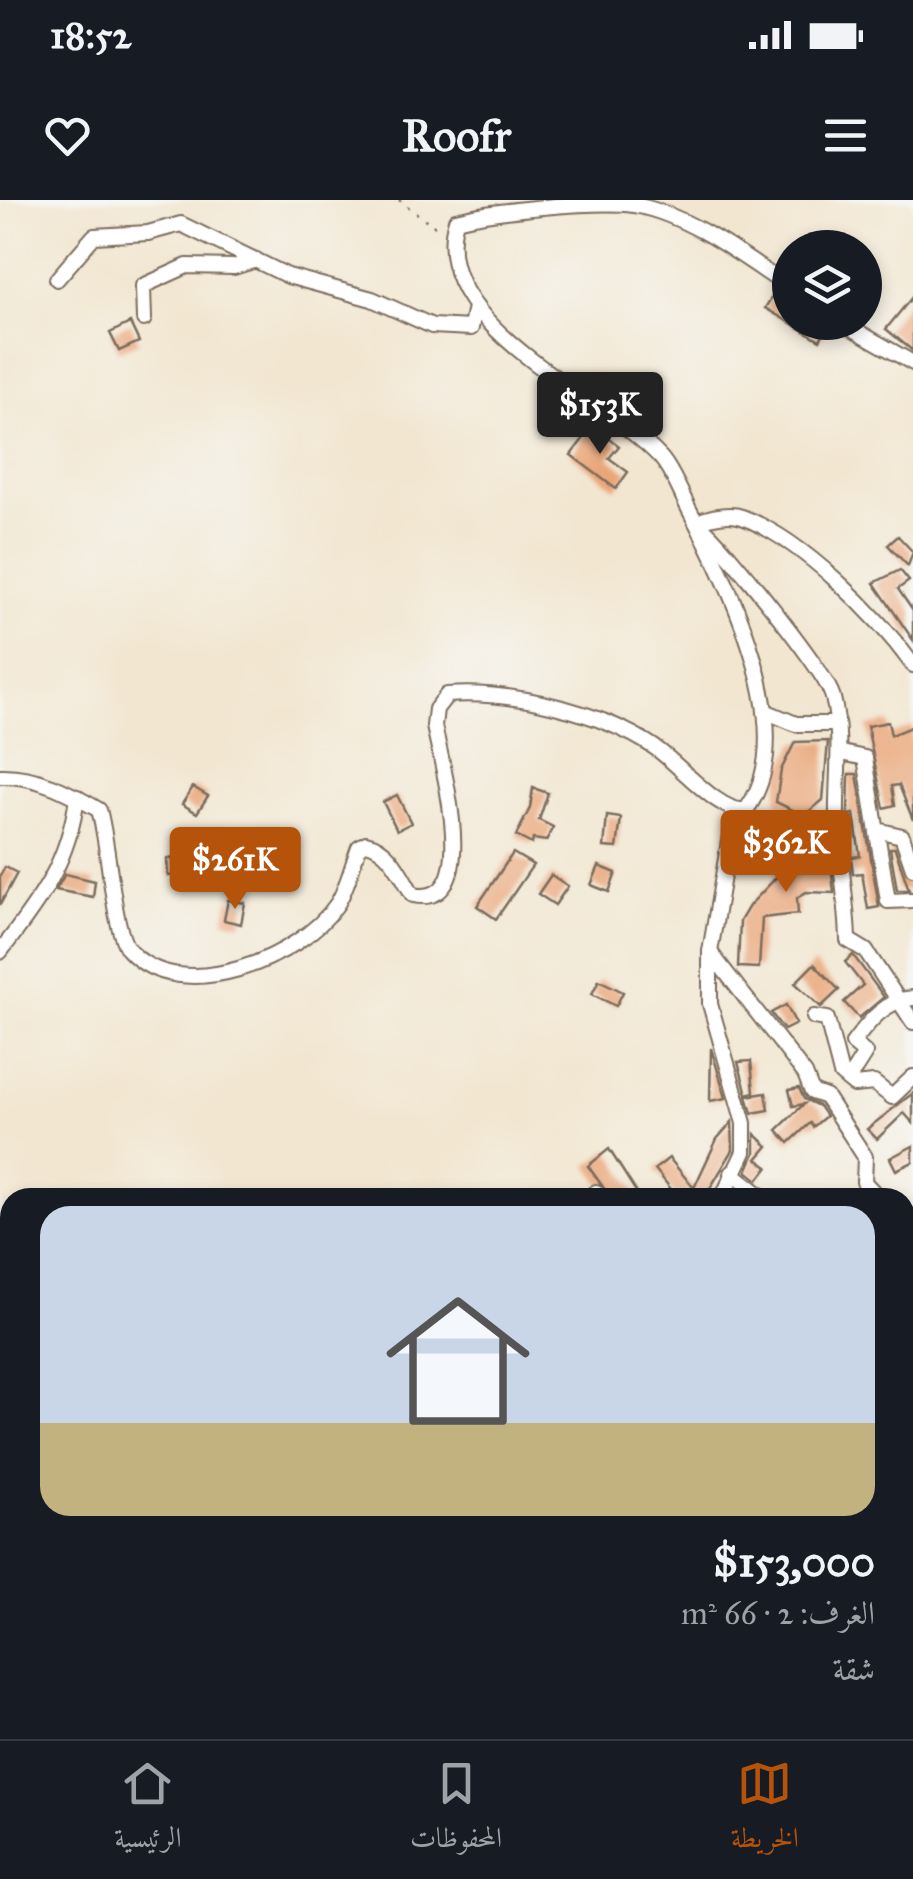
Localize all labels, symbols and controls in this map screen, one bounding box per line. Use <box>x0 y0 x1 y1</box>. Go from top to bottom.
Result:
text: 18:52 <box>50 12 131 58</box>
icon: heart <box>40 108 95 163</box>
text: Roofr <box>402 108 511 163</box>
icon: menu <box>818 108 873 163</box>
map controls <box>772 230 882 340</box>
button: layers <box>772 230 882 340</box>
pin: $153K <box>530 372 670 457</box>
text: $153K <box>559 385 641 424</box>
pin: $362K <box>716 810 856 895</box>
text: $362K <box>743 823 829 862</box>
pin: $261K <box>165 827 305 912</box>
text: $261K <box>192 840 278 879</box>
icon: home <box>368 1271 548 1451</box>
text: $153,000 <box>713 1536 875 1588</box>
text: الغرف: 2 · 66 m² <box>681 1594 875 1633</box>
text: شقة <box>833 1650 875 1689</box>
tab: الرئيسية <box>114 1756 181 1865</box>
tab: المحفوظات <box>410 1756 502 1865</box>
tab: الخريطة <box>731 1756 799 1865</box>

